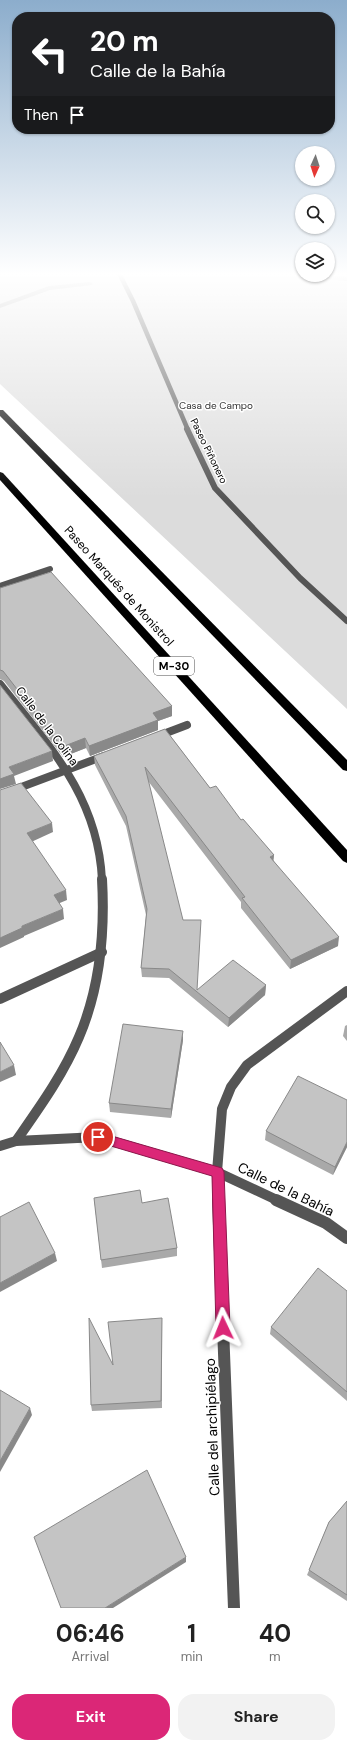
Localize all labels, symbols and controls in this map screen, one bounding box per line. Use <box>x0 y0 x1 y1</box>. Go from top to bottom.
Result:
text: 20 m <box>90 23 159 60</box>
icon: left <box>24 28 76 80</box>
text: Calle de la Bahía <box>90 59 225 83</box>
icon: arrive <box>66 104 88 126</box>
text: Then <box>24 105 58 125</box>
north arrow <box>295 146 335 186</box>
map controls <box>295 146 335 282</box>
button: search <box>295 194 335 234</box>
button: layers <box>295 242 335 282</box>
park label: Casa de Campo <box>179 399 253 412</box>
street label: Paseo Piñonero <box>188 416 230 486</box>
street label: Paseo Marqués de Monistrol <box>61 522 177 650</box>
road number: M-30 <box>154 657 194 675</box>
street label: Calle de la Colina <box>12 683 82 769</box>
pin <box>81 1120 115 1154</box>
icon: arrive <box>87 1126 109 1148</box>
street label: Calle de la Bahía <box>235 1158 337 1220</box>
position arrow <box>202 1307 244 1349</box>
street label: Calle del archipiélago <box>201 1358 223 1496</box>
text: 06:46 <box>56 1618 125 1649</box>
text: 1 <box>187 1618 196 1649</box>
text: 40 <box>259 1618 291 1649</box>
text: Arrival <box>71 1648 109 1665</box>
text: min <box>181 1648 203 1665</box>
text: m <box>269 1648 281 1665</box>
button: Exit <box>12 1694 170 1740</box>
button: Share <box>178 1694 335 1740</box>

